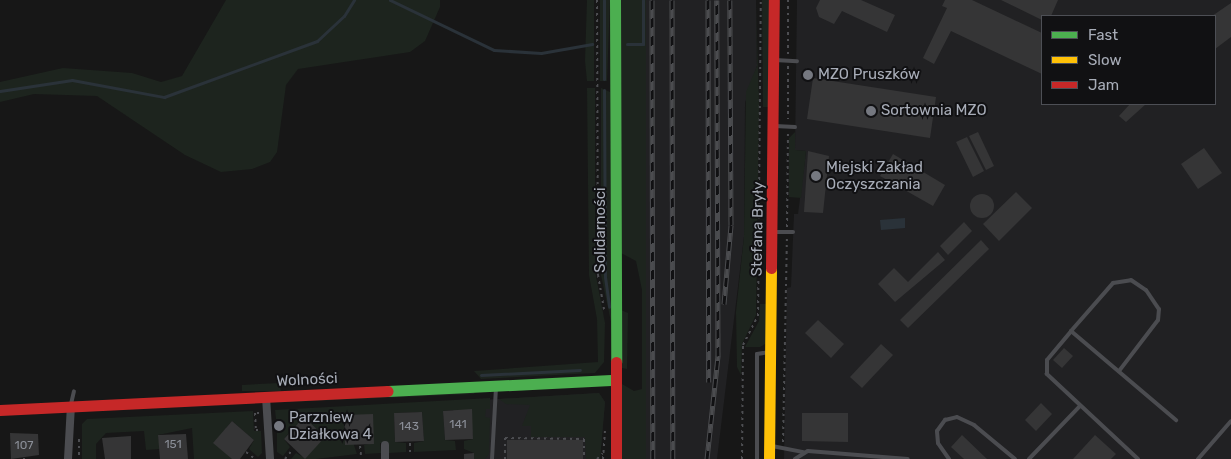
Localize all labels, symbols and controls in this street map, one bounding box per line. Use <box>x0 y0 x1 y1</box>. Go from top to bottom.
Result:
legend <box>1041 15 1216 105</box>
text: Fast <box>1088 26 1118 44</box>
text: Slow <box>1088 51 1121 69</box>
place label: MZO Pruszków <box>818 66 920 84</box>
marker: MZO Pruszków <box>802 69 814 81</box>
text: Jam <box>1088 76 1119 94</box>
place label: Sortownia MZO <box>881 102 987 120</box>
marker: Sortownia MZO <box>865 105 877 117</box>
place label: Miejski Zakład Oczyszczania <box>826 158 923 193</box>
marker: Miejski Zakład Oczyszczania <box>810 170 822 182</box>
street label: Stefana Bryły <box>748 181 768 277</box>
street label: Solidarności <box>592 187 610 273</box>
street label: Wolności <box>276 369 338 391</box>
place label: Parzniew Działkowa 4 <box>289 408 372 443</box>
house number: 141 <box>449 418 467 432</box>
marker: Parzniew Działkowa 4 <box>273 420 285 432</box>
house number: 143 <box>399 420 419 434</box>
house number: 151 <box>164 438 182 452</box>
house number: 107 <box>15 439 33 453</box>

